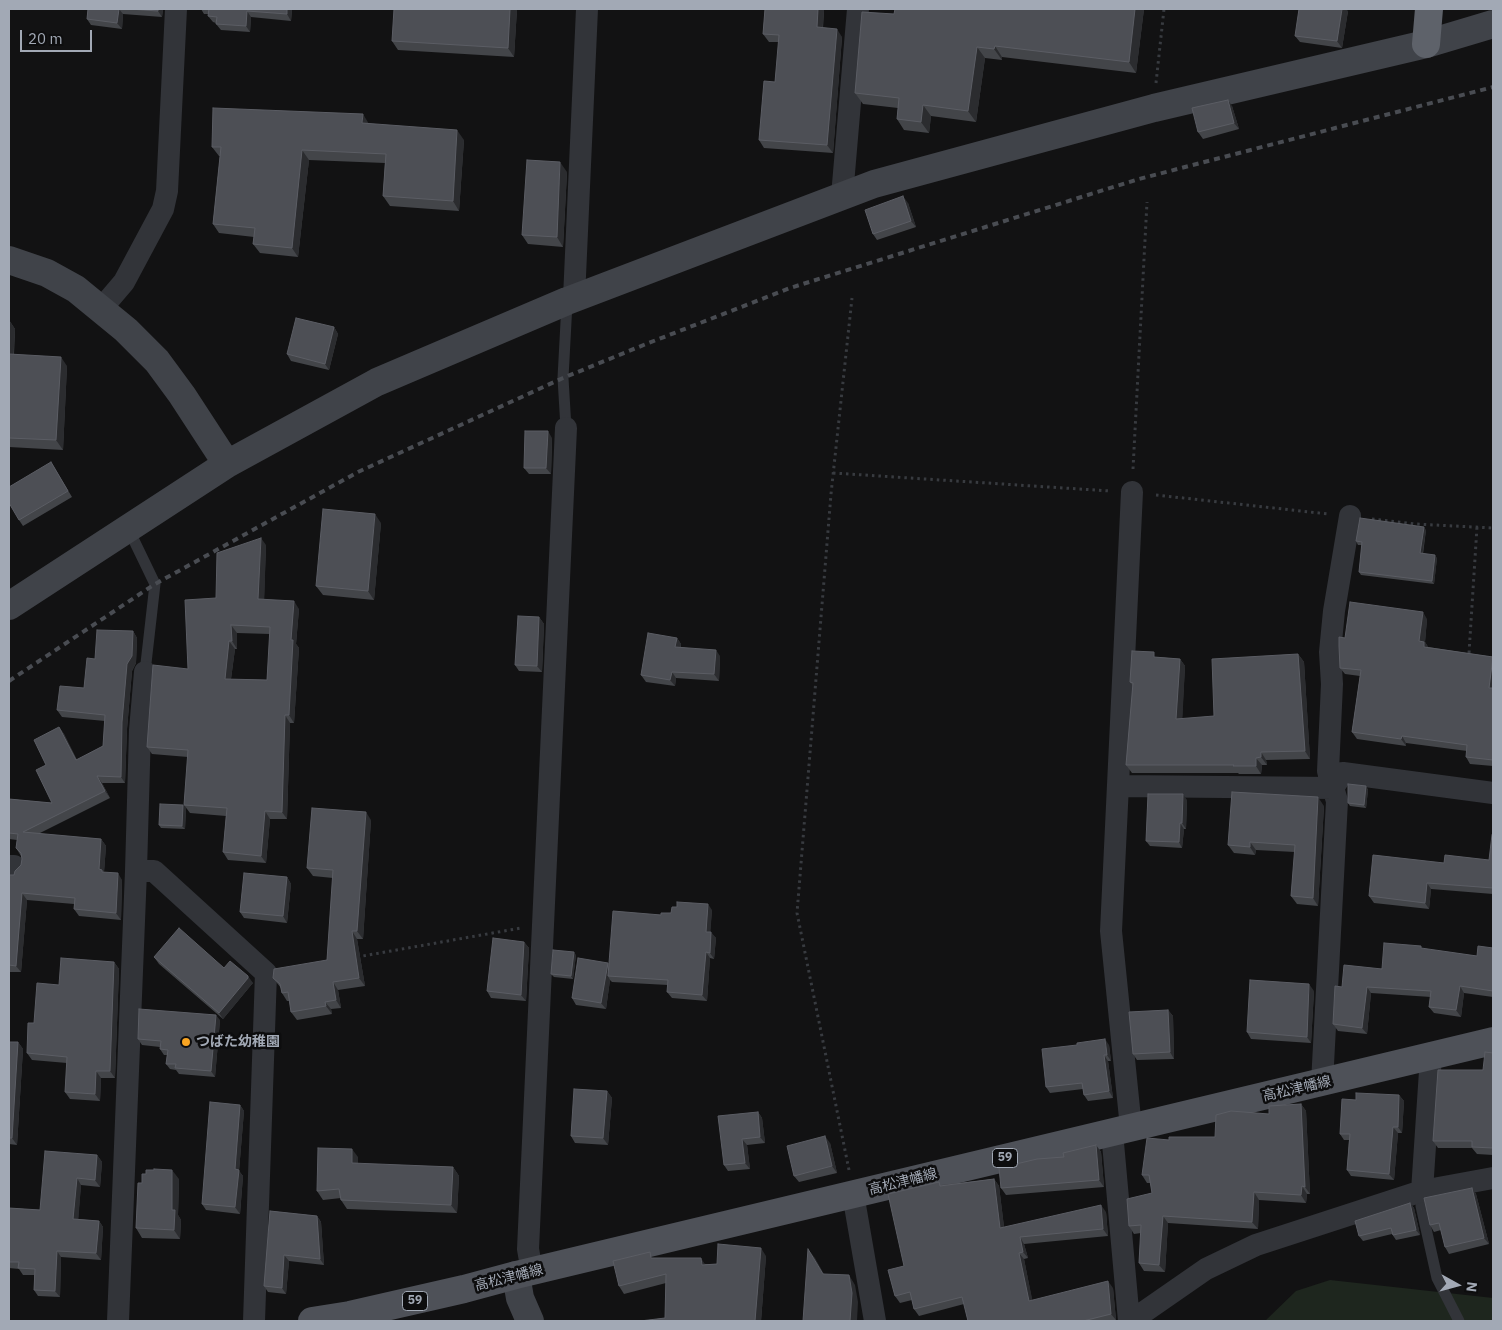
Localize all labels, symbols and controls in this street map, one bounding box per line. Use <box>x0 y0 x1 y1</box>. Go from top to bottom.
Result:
scale bar <box>22 20 95 52</box>
text: 20 m <box>28 29 63 48</box>
place label: つばた幼稚園 <box>196 1034 280 1050</box>
marker: つばた幼稚園 <box>180 1036 192 1048</box>
street label: 高松津幡線 <box>1261 1073 1333 1105</box>
road number: 59 <box>992 1148 1018 1168</box>
street label: 高松津幡線 <box>867 1165 939 1199</box>
north arrow <box>1432 1260 1482 1310</box>
street label: 高松津幡線 <box>473 1261 545 1295</box>
text: N <box>1462 1281 1481 1293</box>
road number: 59 <box>402 1292 428 1310</box>

